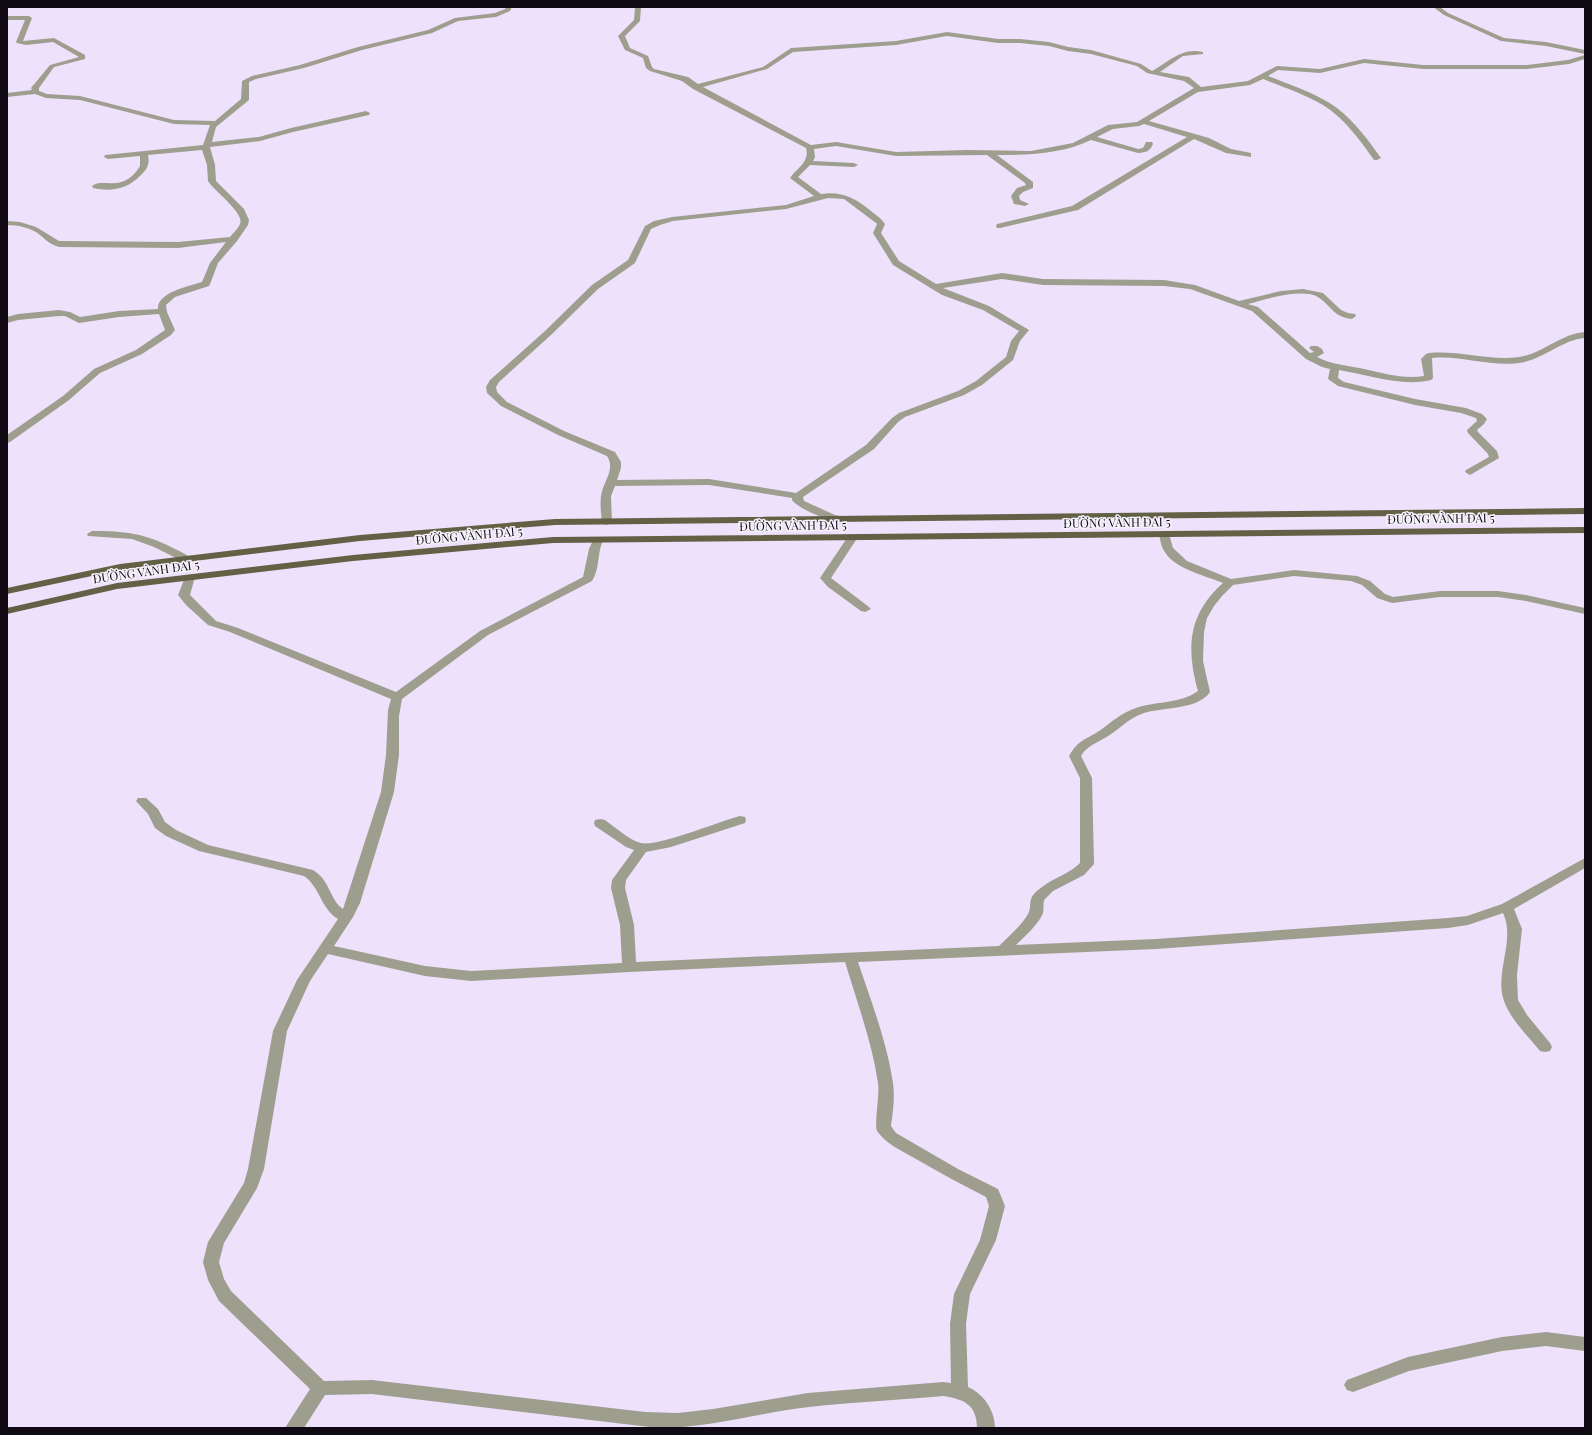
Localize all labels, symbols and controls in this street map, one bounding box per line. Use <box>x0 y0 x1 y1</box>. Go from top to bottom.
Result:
street label: ĐƯỜNG VÀNH ĐAI 5 <box>1387 509 1495 527</box>
street label: ĐƯỜNG VÀNH ĐAI 5 <box>1063 513 1171 531</box>
street label: ĐƯỜNG VÀNH ĐAI 5 <box>739 516 847 534</box>
street label: ĐƯỜNG VÀNH ĐAI 5 <box>415 522 523 548</box>
street label: ĐƯỜNG VÀNH ĐAI 5 <box>92 556 200 586</box>

